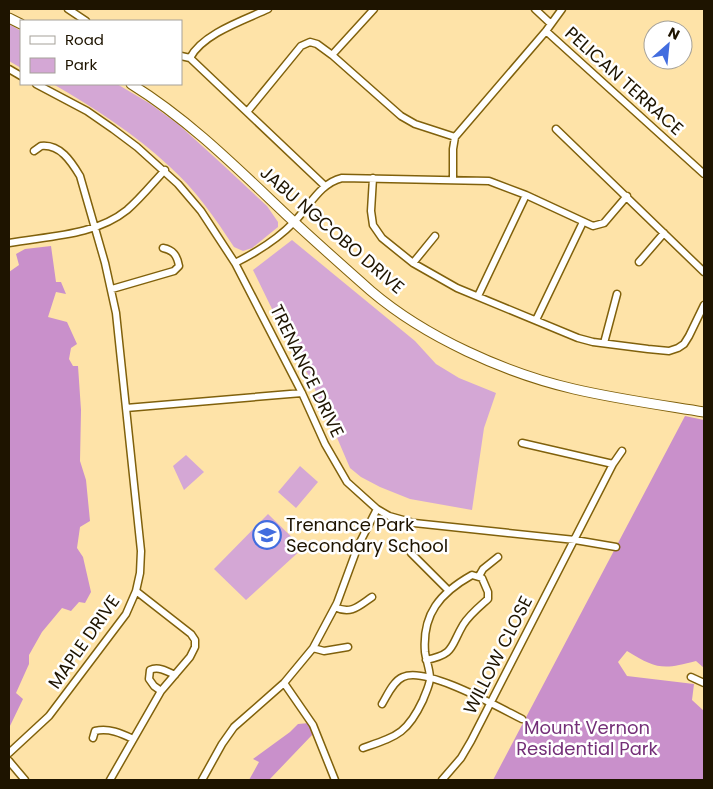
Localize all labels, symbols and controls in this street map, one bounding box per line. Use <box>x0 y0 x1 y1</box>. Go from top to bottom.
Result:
legend <box>20 20 182 85</box>
north arrow <box>643 20 693 70</box>
street label: PELICAN TERRACE <box>560 22 688 140</box>
text: Road <box>65 29 104 50</box>
text: Park <box>65 54 97 75</box>
street label: JABU NGCOBO DRIVE <box>255 160 410 299</box>
street label: TRENANCE DRIVE <box>264 300 350 441</box>
place label: Trenance Park Secondary School <box>286 512 448 558</box>
school or university icon: Trenance Park Secondary School <box>252 520 282 550</box>
street label: MAPLE DRIVE <box>42 590 125 694</box>
street label: WILLOW CLOSE <box>457 591 538 718</box>
park label: Mount Vernon Residential Park <box>516 715 659 761</box>

